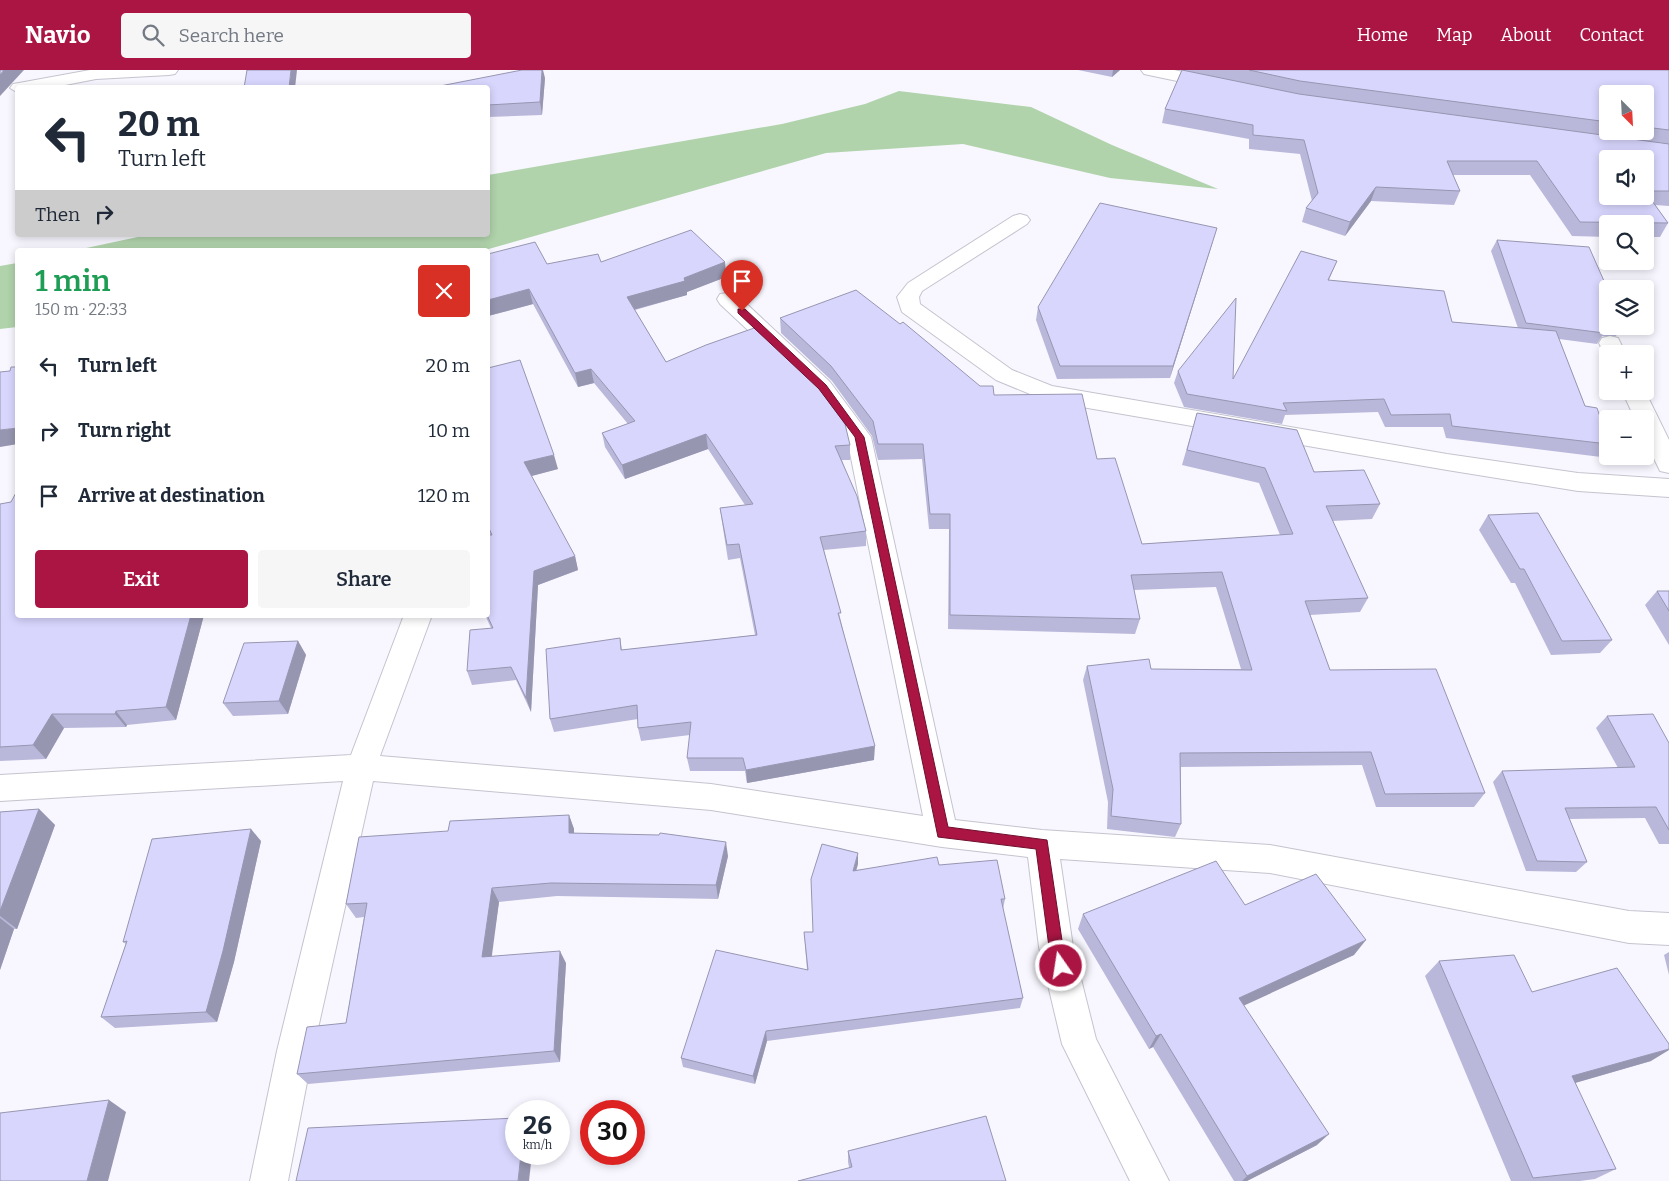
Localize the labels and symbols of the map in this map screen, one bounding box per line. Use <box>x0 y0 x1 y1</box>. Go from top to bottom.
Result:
north arrow <box>1599 85 1654 140</box>
pin <box>721 260 763 311</box>
position arrow <box>1034 939 1086 991</box>
speed limit sign: 30 <box>580 1100 645 1165</box>

